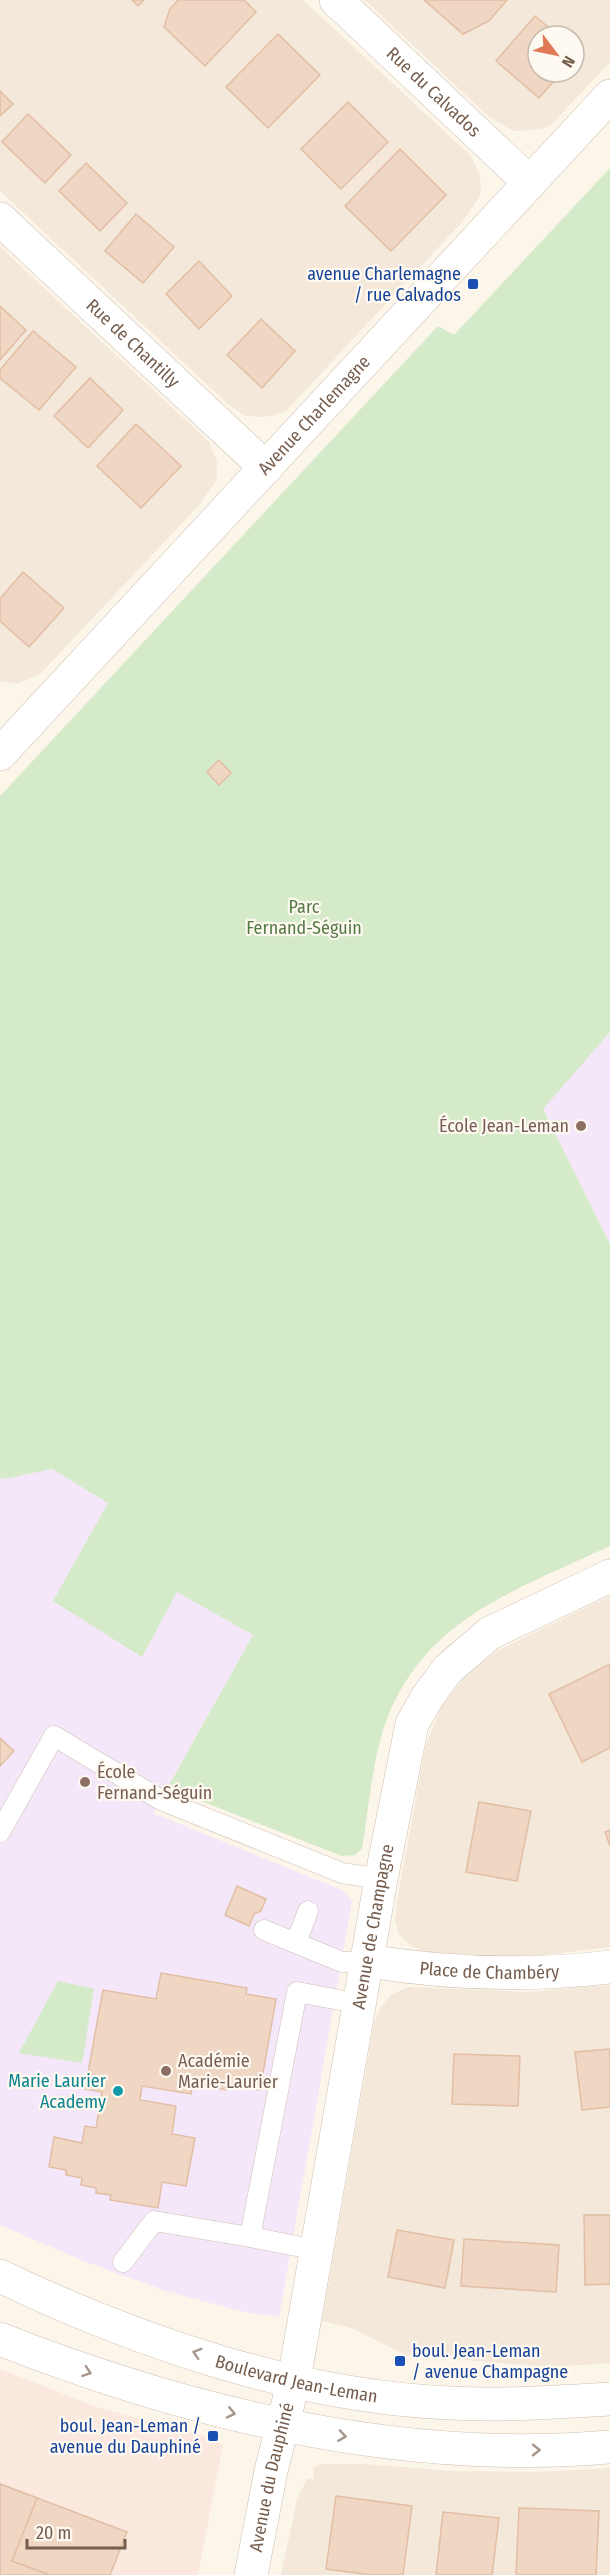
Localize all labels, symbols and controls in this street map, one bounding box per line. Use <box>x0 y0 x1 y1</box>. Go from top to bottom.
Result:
north arrow <box>526 24 586 84</box>
street label: Rue du Calvados <box>382 42 485 142</box>
text: N <box>558 53 579 71</box>
place label: avenue Charlemagne / rue Calvados <box>307 263 461 306</box>
marker: avenue Charlemagne / rue Calvados <box>466 277 480 291</box>
street label: Rue de Chantilly <box>82 294 184 392</box>
street label: Avenue Charlemagne <box>253 351 375 479</box>
park label: Parc Fernand-Séguin <box>246 896 362 939</box>
place label: École Jean-Leman <box>439 1114 569 1137</box>
marker: École Jean-Leman <box>574 1119 588 1133</box>
place label: École Fernand-Séguin <box>97 1760 212 1804</box>
marker: École Fernand-Séguin <box>78 1775 92 1789</box>
street label: Avenue de Champagne <box>348 1842 399 2011</box>
street label: Place de Chambéry <box>418 1957 560 1984</box>
place label: Académie Marie-Laurier <box>178 2050 279 2093</box>
marker: Académie Marie-Laurier <box>159 2064 173 2078</box>
place label: Marie Laurier Academy <box>8 2070 107 2113</box>
marker: Marie Laurier Academy <box>111 2084 125 2098</box>
place label: boul. Jean-Leman / avenue Champagne <box>412 2340 568 2383</box>
one-way arrow <box>192 2348 203 2361</box>
street label: Boulevard Jean-Leman <box>213 2350 379 2407</box>
marker: boul. Jean-Leman / avenue Champagne <box>393 2354 407 2368</box>
one-way arrow <box>81 2364 92 2377</box>
street label: Avenue du Dauphiné <box>245 2400 299 2554</box>
one-way arrow <box>226 2405 236 2418</box>
place label: boul. Jean-Leman / avenue du Dauphiné <box>50 2415 201 2458</box>
marker: boul. Jean-Leman / avenue du Dauphiné <box>206 2429 220 2443</box>
one-way arrow <box>337 2430 346 2442</box>
one-way arrow <box>532 2444 541 2456</box>
scale bar <box>27 2512 124 2550</box>
text: 20 m <box>36 2522 71 2544</box>

